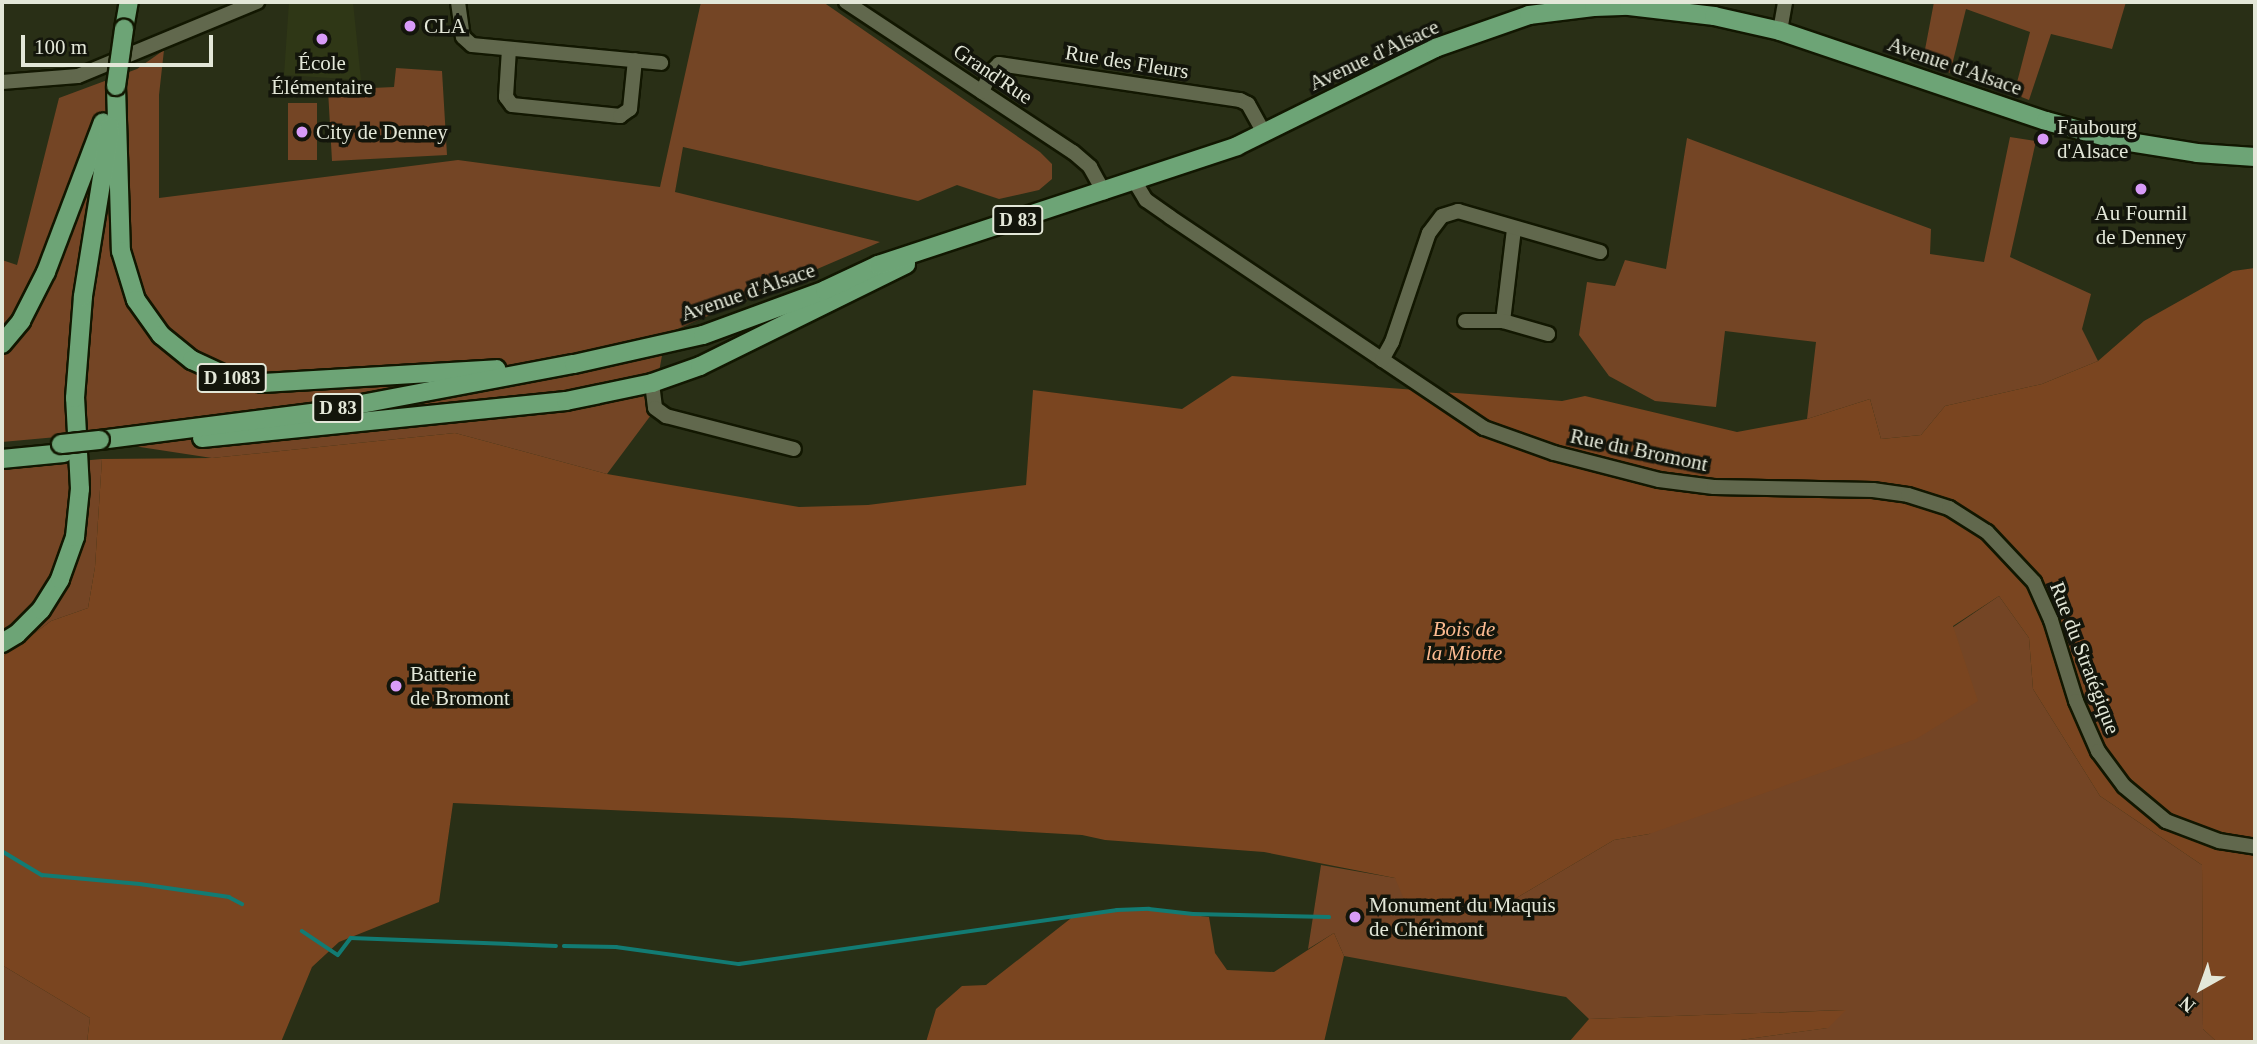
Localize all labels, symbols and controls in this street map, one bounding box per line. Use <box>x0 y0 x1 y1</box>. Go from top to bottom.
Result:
place label: CLA <box>424 13 466 39</box>
street label: Avenue d'Alsace <box>1305 14 1443 96</box>
marker: CLA <box>402 18 418 34</box>
scale bar <box>24 21 217 65</box>
marker: École Élémentaire <box>314 31 330 47</box>
street label: Avenue d'Alsace <box>1885 31 2025 101</box>
text: 100 m <box>34 35 87 59</box>
street label: Grand'Rue <box>949 38 1037 110</box>
street label: Rue des Fleurs <box>1063 40 1191 84</box>
place label: École Élémentaire <box>271 50 373 100</box>
place label: Faubourg d'Alsace <box>2057 114 2137 164</box>
place label: City de Denney <box>316 119 448 145</box>
marker: City de Denney <box>294 124 310 140</box>
marker: Faubourg d'Alsace <box>2035 131 2051 147</box>
marker: Au Fournil de Denney <box>2133 181 2149 197</box>
place label: Au Fournil de Denney <box>2095 200 2187 250</box>
road number: D 83 <box>992 204 1044 235</box>
street label: Avenue d'Alsace <box>678 257 818 327</box>
road number: D 1083 <box>195 362 269 394</box>
road number: D 83 <box>312 392 364 424</box>
street label: Rue du Bromont <box>1568 423 1710 477</box>
street label: Rue du Stratégique <box>2044 578 2126 738</box>
park label: Bois de la Miotte <box>1426 616 1502 666</box>
place label: Batterie de Bromont <box>410 661 510 711</box>
marker: Batterie de Bromont <box>388 678 404 694</box>
place label: Monument du Maquis de Chérimont <box>1369 892 1556 942</box>
marker: Monument du Maquis de Chérimont <box>1347 909 1363 925</box>
north arrow <box>2166 953 2236 1023</box>
text: N <box>2175 992 2199 1017</box>

